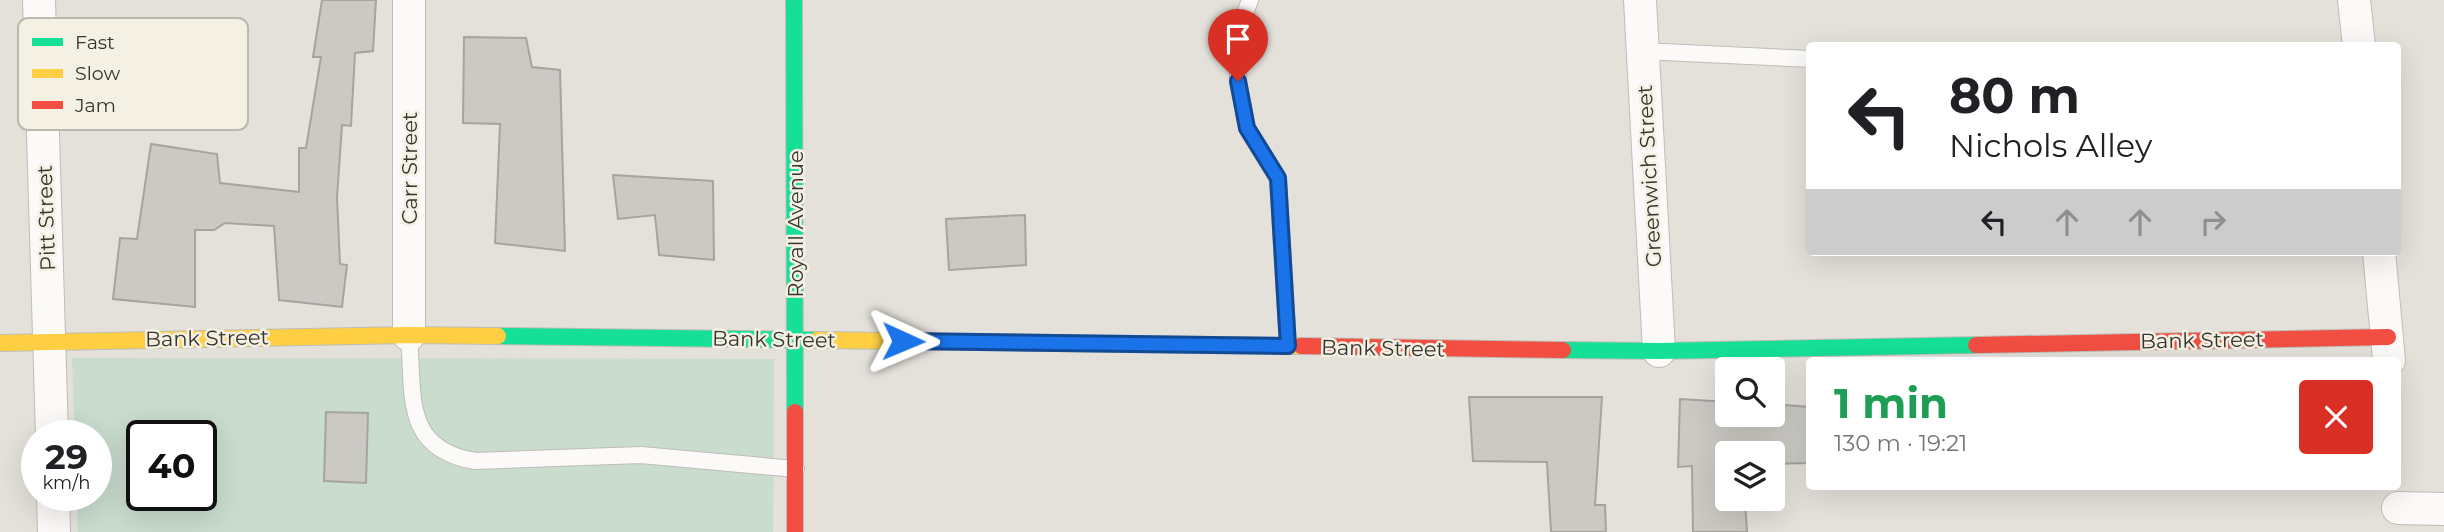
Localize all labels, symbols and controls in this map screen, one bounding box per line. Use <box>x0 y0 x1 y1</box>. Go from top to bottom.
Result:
pin <box>1208 9 1268 81</box>
legend <box>18 18 248 130</box>
icon: arrive <box>1219 20 1257 58</box>
text: Fast <box>75 31 115 54</box>
text: Slow <box>75 62 120 85</box>
text: 80 m <box>1949 66 2080 125</box>
icon: left <box>1834 70 1925 161</box>
street label: Greenwich Street <box>1632 84 1666 268</box>
text: Jam <box>74 94 116 117</box>
street label: Carr Street <box>397 112 422 224</box>
text: Nichols Alley <box>1949 126 2152 165</box>
street label: Royall Avenue <box>783 150 808 298</box>
street label: Pitt Street <box>32 164 60 272</box>
icon: left <box>1975 203 2013 241</box>
icon: ahead <box>2048 203 2086 241</box>
icon: ahead <box>2121 203 2159 241</box>
icon: right <box>2194 203 2232 241</box>
position arrow <box>866 304 940 378</box>
street label: Bank Street <box>145 324 269 352</box>
street label: Bank Street <box>712 325 836 353</box>
street label: Bank Street <box>2140 326 2264 354</box>
street label: Bank Street <box>1321 334 1445 362</box>
map controls <box>1715 357 1785 511</box>
button: search <box>1715 357 1785 427</box>
text: 1 min <box>1834 377 1948 429</box>
button: close <box>2299 380 2373 454</box>
speed limit sign: 40 <box>126 420 217 511</box>
text: 130 m · 19:21 <box>1834 429 1967 457</box>
text: 29 <box>45 435 88 478</box>
button: layers <box>1715 441 1785 511</box>
text: km/h <box>42 472 91 494</box>

